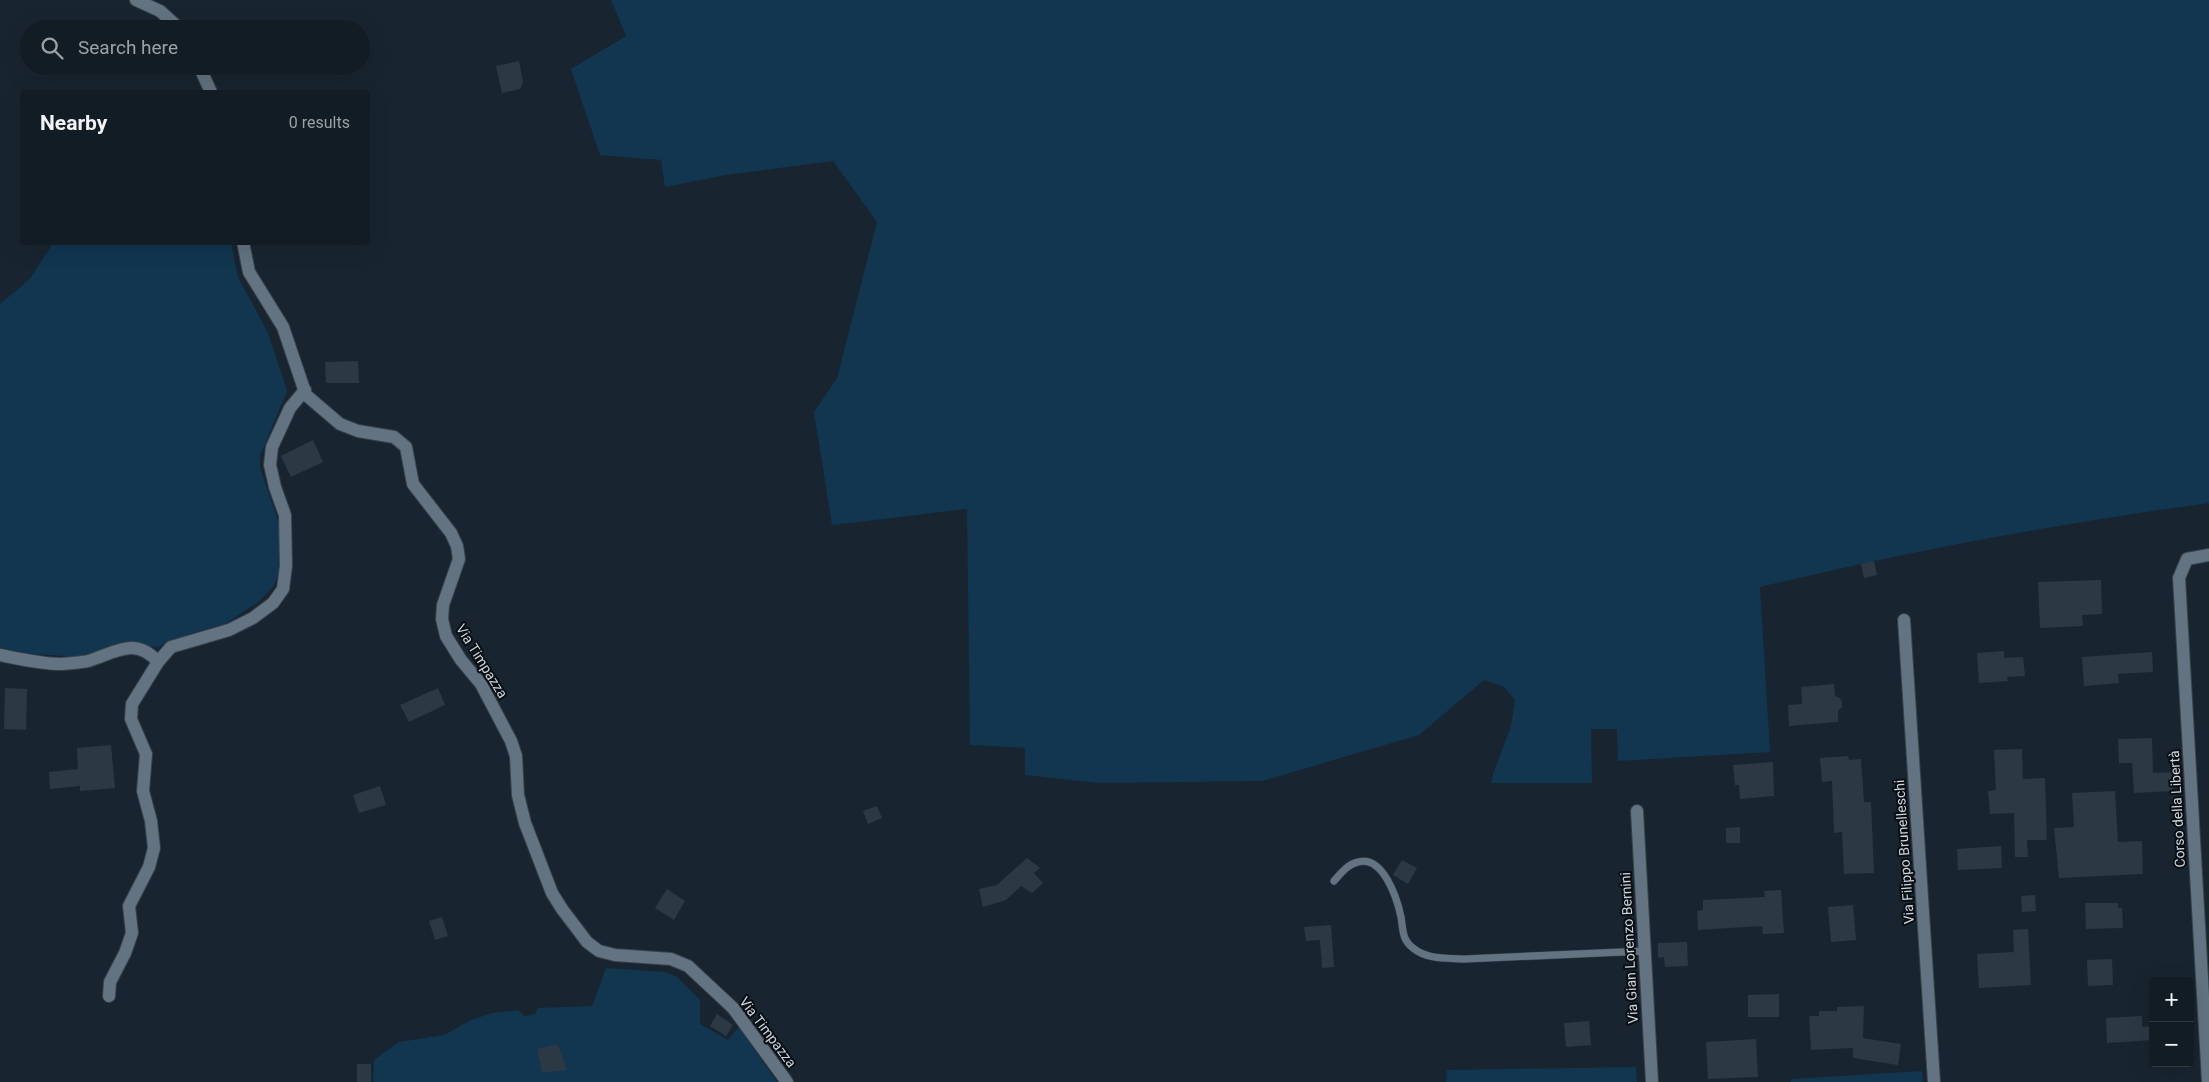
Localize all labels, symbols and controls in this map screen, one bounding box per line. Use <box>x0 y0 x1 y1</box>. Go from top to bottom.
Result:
search box <box>20 20 370 75</box>
icon: search <box>38 34 66 62</box>
text: Search here <box>78 36 178 59</box>
text: Nearby <box>40 111 107 135</box>
text: 0 results <box>289 113 350 132</box>
street label: Via Timpazza <box>453 621 511 701</box>
street label: Corso della Libertà <box>2166 750 2188 868</box>
street label: Via Filippo Brunelleschi <box>1891 779 1917 925</box>
street label: Via Gian Lorenzo Bernini <box>1617 872 1641 1024</box>
map controls <box>2149 977 2194 1067</box>
button: + <box>2149 977 2194 1022</box>
street label: Via Timpazza <box>736 994 800 1070</box>
button: − <box>2149 1022 2194 1067</box>

